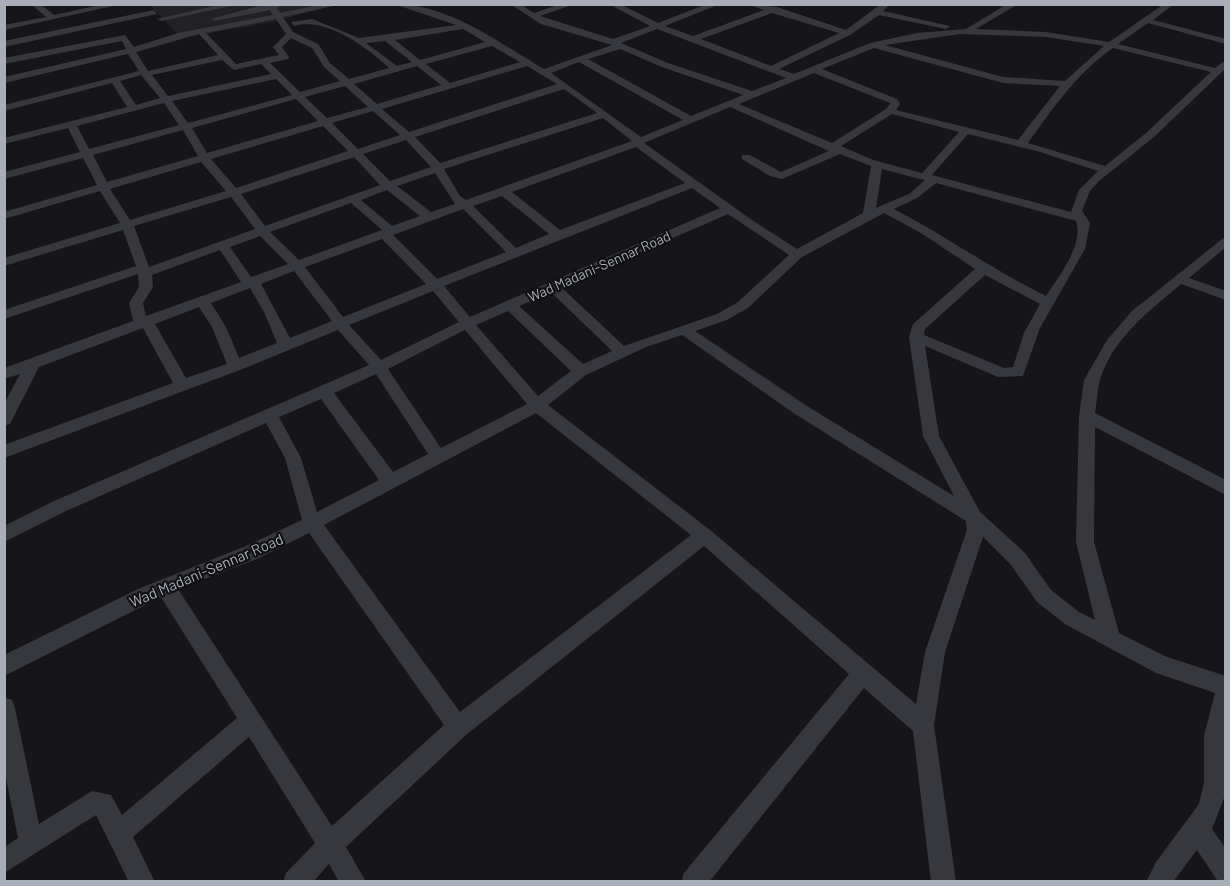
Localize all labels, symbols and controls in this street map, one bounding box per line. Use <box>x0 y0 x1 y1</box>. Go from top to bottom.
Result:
street label: Wad Madani-Sennar Road <box>525 227 673 305</box>
street label: Wad Madani-Sennar Road <box>126 529 286 611</box>

